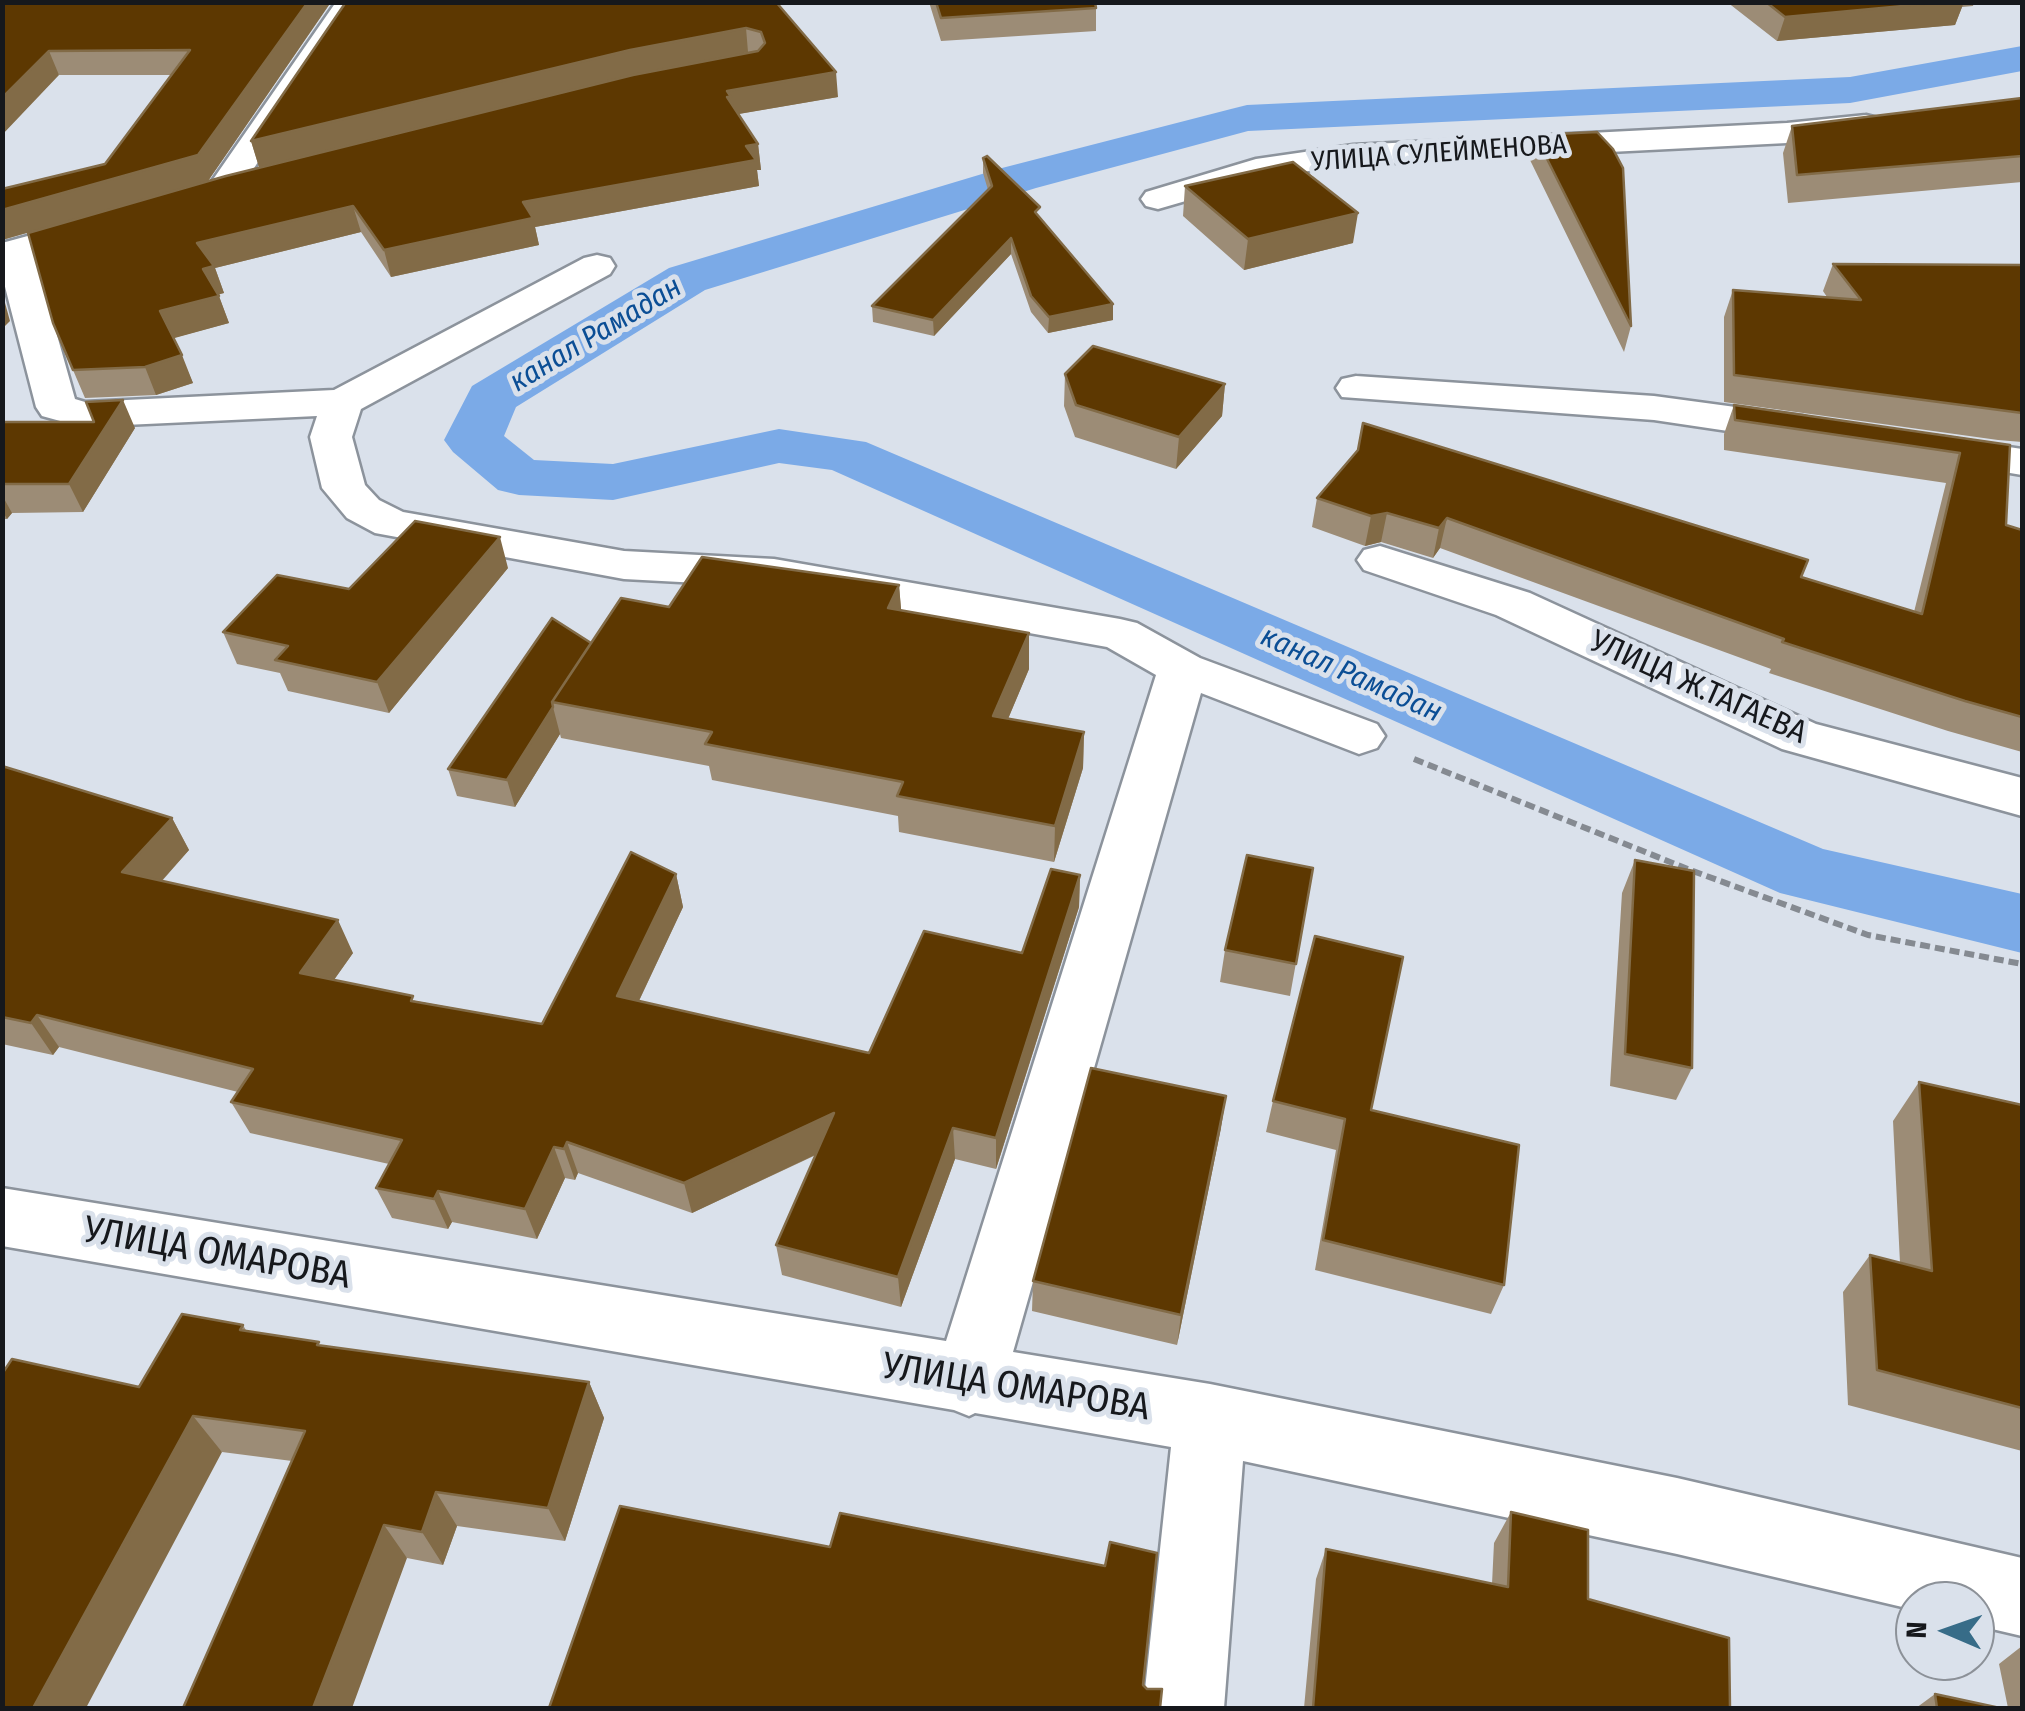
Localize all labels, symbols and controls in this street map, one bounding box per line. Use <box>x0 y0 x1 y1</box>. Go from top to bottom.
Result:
street label: УЛИЦА СУЛЕЙМЕНОВА <box>1310 128 1568 180</box>
water label: канал Рамадан <box>503 270 689 400</box>
water label: канал Рамадан <box>1255 619 1447 731</box>
street label: УЛИЦА Ж.ТАГАЕВА <box>1584 623 1812 753</box>
street label: УЛИЦА ОМАРОВА <box>80 1208 354 1300</box>
street label: УЛИЦА ОМАРОВА <box>879 1344 1153 1432</box>
north arrow <box>1895 1581 1995 1681</box>
text: N <box>1900 1621 1933 1639</box>

